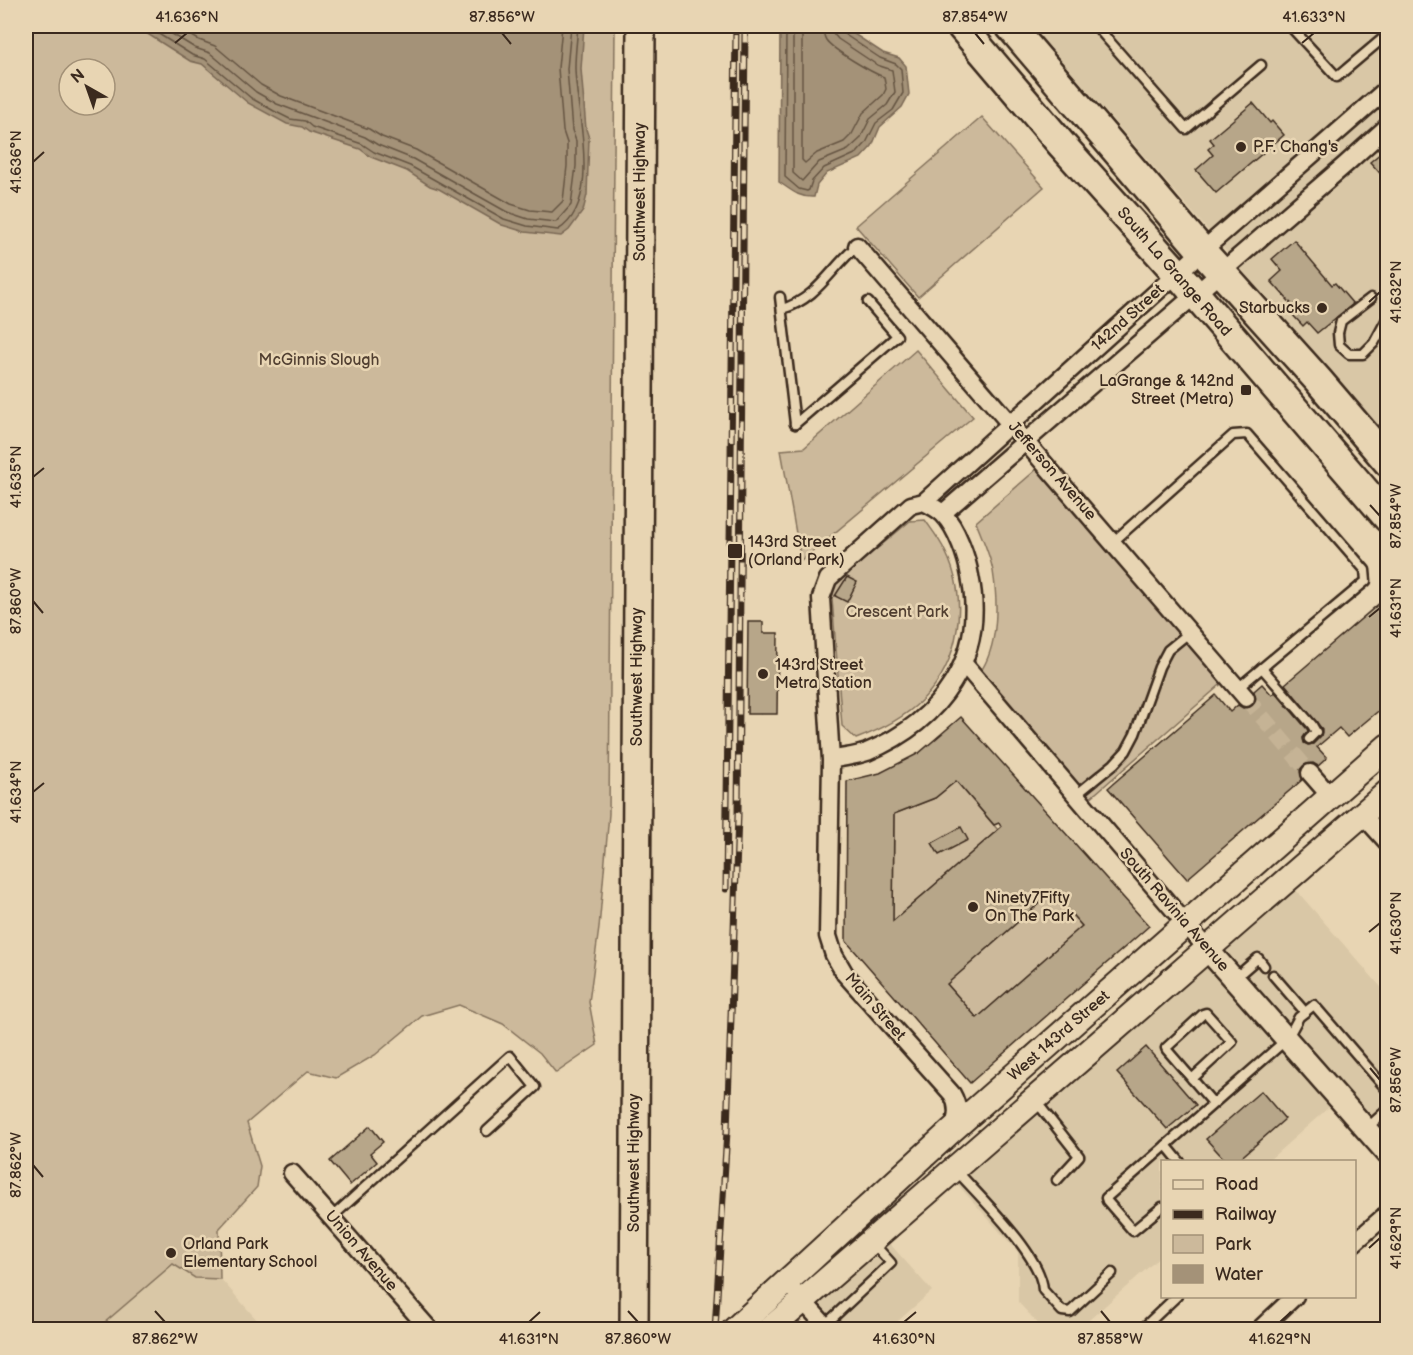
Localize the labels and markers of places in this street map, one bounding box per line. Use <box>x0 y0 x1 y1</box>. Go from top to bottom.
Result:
place label: P.F. Chang's <box>1253 138 1338 157</box>
marker: P.F. Chang's <box>1234 140 1248 154</box>
place label: Starbucks <box>1239 299 1310 318</box>
marker: Starbucks <box>1315 301 1329 315</box>
place label: LaGrange & 142nd Street (Metra) <box>1099 372 1234 409</box>
marker: LaGrange & 142nd Street (Metra) <box>1239 383 1253 397</box>
place label: 143rd Street (Orland Park) <box>748 533 845 570</box>
marker: 143rd Street (Orland Park) <box>726 542 744 560</box>
place label: 143rd Street Metra Station <box>775 656 872 693</box>
marker: 143rd Street Metra Station <box>756 667 770 681</box>
place label: Ninety7Fifty On The Park <box>985 889 1074 926</box>
marker: Ninety7Fifty On The Park <box>966 900 980 914</box>
place label: Orland Park Elementary School <box>183 1235 317 1272</box>
marker: Orland Park Elementary School <box>164 1246 178 1260</box>

